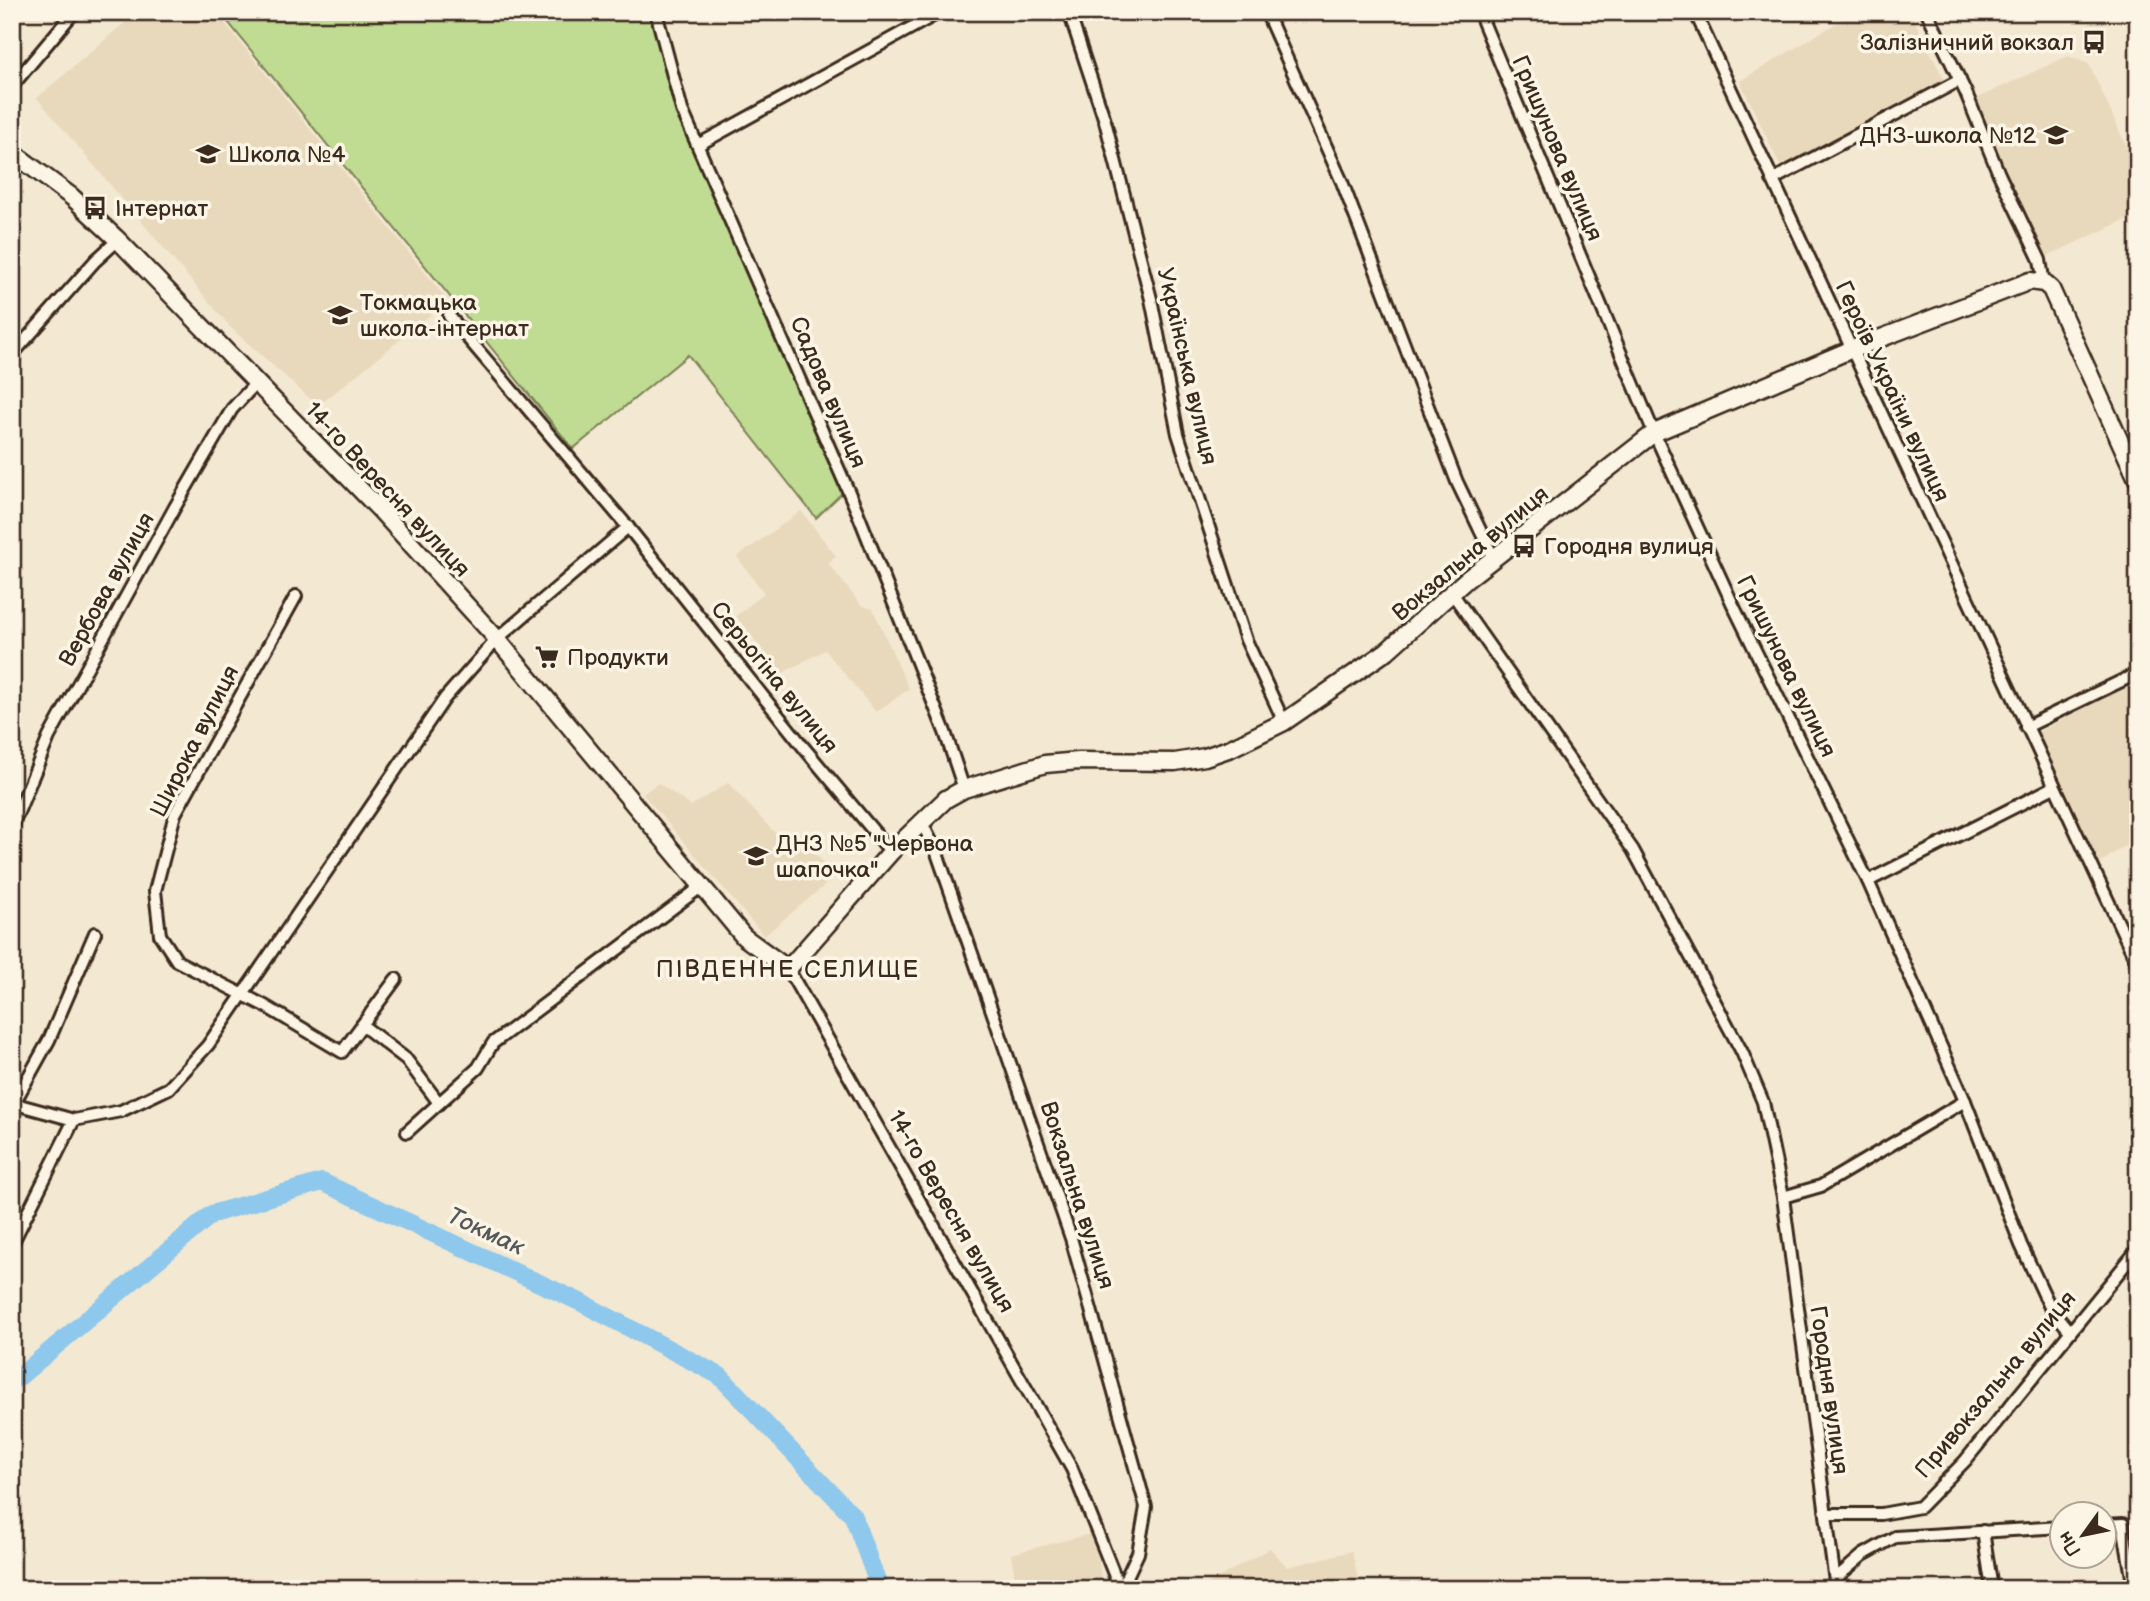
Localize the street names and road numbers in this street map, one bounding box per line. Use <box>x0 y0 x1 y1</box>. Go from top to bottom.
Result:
street label: Гришунова вулиця <box>1505 52 1609 245</box>
street label: Українська вулиця <box>1151 265 1223 468</box>
street label: Героїв України вулиця <box>1829 277 1956 506</box>
street label: Садова вулиця <box>784 312 873 472</box>
street label: 14-го Вересня вулиця <box>299 396 476 583</box>
street label: Вокзальна вулиця <box>1387 480 1555 627</box>
street label: Вербова вулиця <box>53 508 161 671</box>
street label: Гришунова вулиця <box>1730 571 1842 762</box>
street label: Серьогіна вулиця <box>704 596 844 759</box>
street label: Широка вулиця <box>145 661 245 822</box>
street label: Вокзальна вулиця <box>1034 1098 1121 1293</box>
street label: 14-го Вересня вулиця <box>882 1105 1021 1318</box>
street label: Привокзальна вулиця <box>1909 1285 2082 1484</box>
street label: Городня вулиця <box>1803 1304 1855 1476</box>

